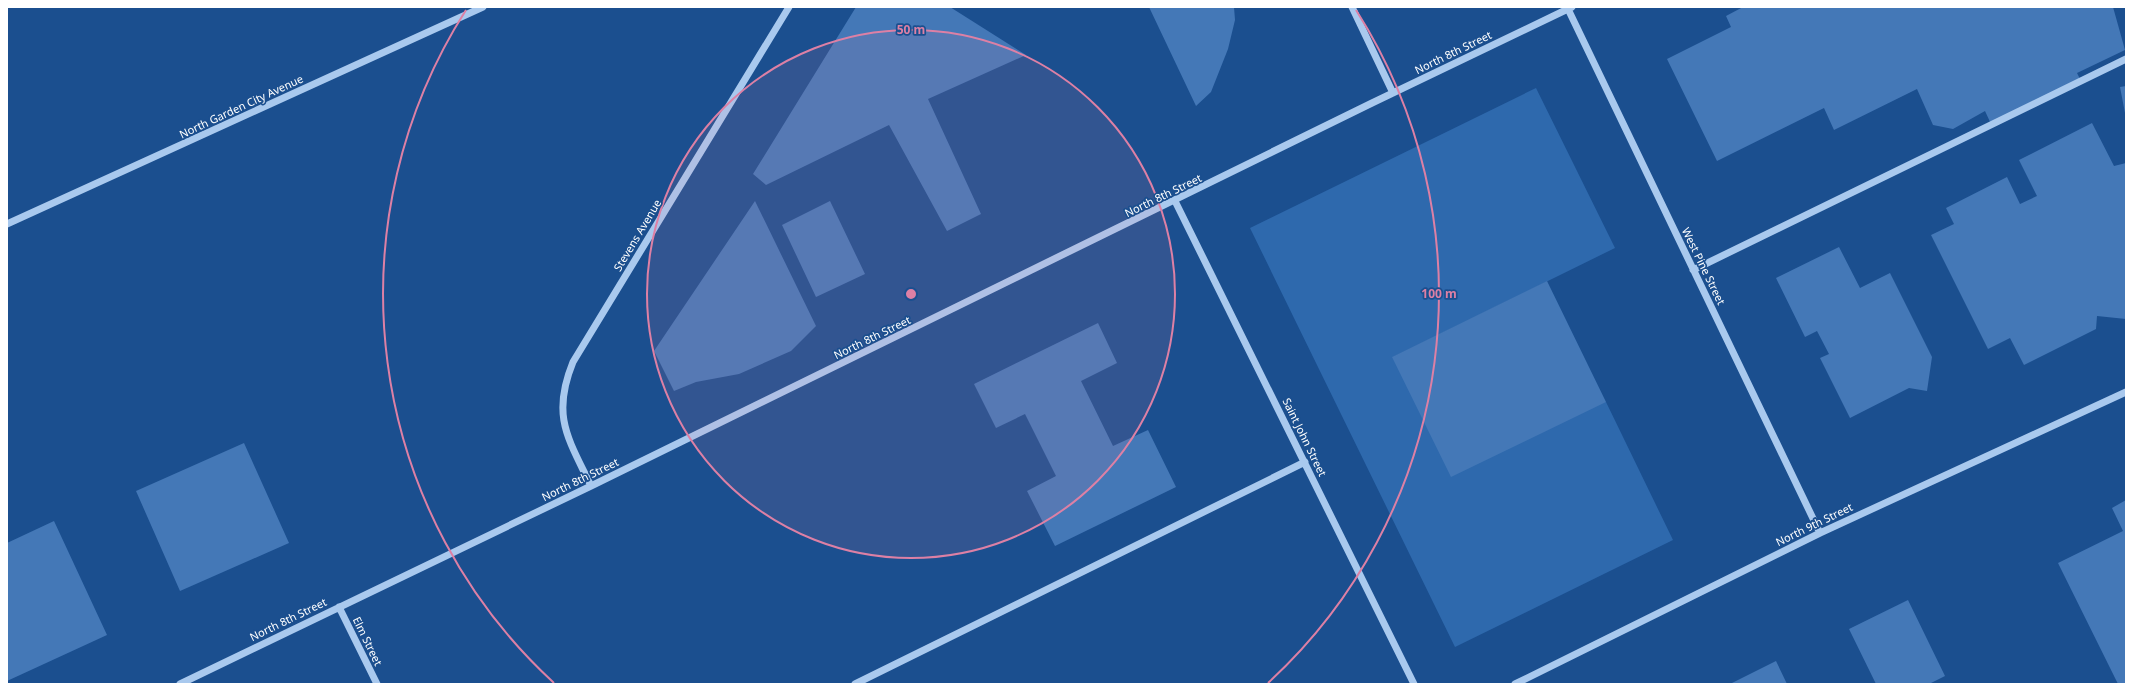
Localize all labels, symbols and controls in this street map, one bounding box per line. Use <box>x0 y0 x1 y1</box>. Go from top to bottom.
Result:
text: 50 m <box>897 21 925 38</box>
street label: North 8th Street <box>1412 27 1494 77</box>
street label: North Garden City Avenue <box>177 71 305 141</box>
street label: North 8th Street <box>1122 170 1204 220</box>
street label: Stevens Avenue <box>610 196 664 274</box>
street label: West Pine Street <box>1679 225 1729 307</box>
text: 100 m <box>1421 285 1457 302</box>
centre of rings <box>904 287 918 301</box>
street label: North 8th Street <box>831 312 913 362</box>
street label: Saint John Street <box>1280 395 1330 479</box>
street label: North 8th Street <box>539 454 621 504</box>
street label: North 9th Street <box>1773 499 1855 549</box>
street label: North 8th Street <box>247 594 329 644</box>
street label: Elm Street <box>350 614 386 668</box>

